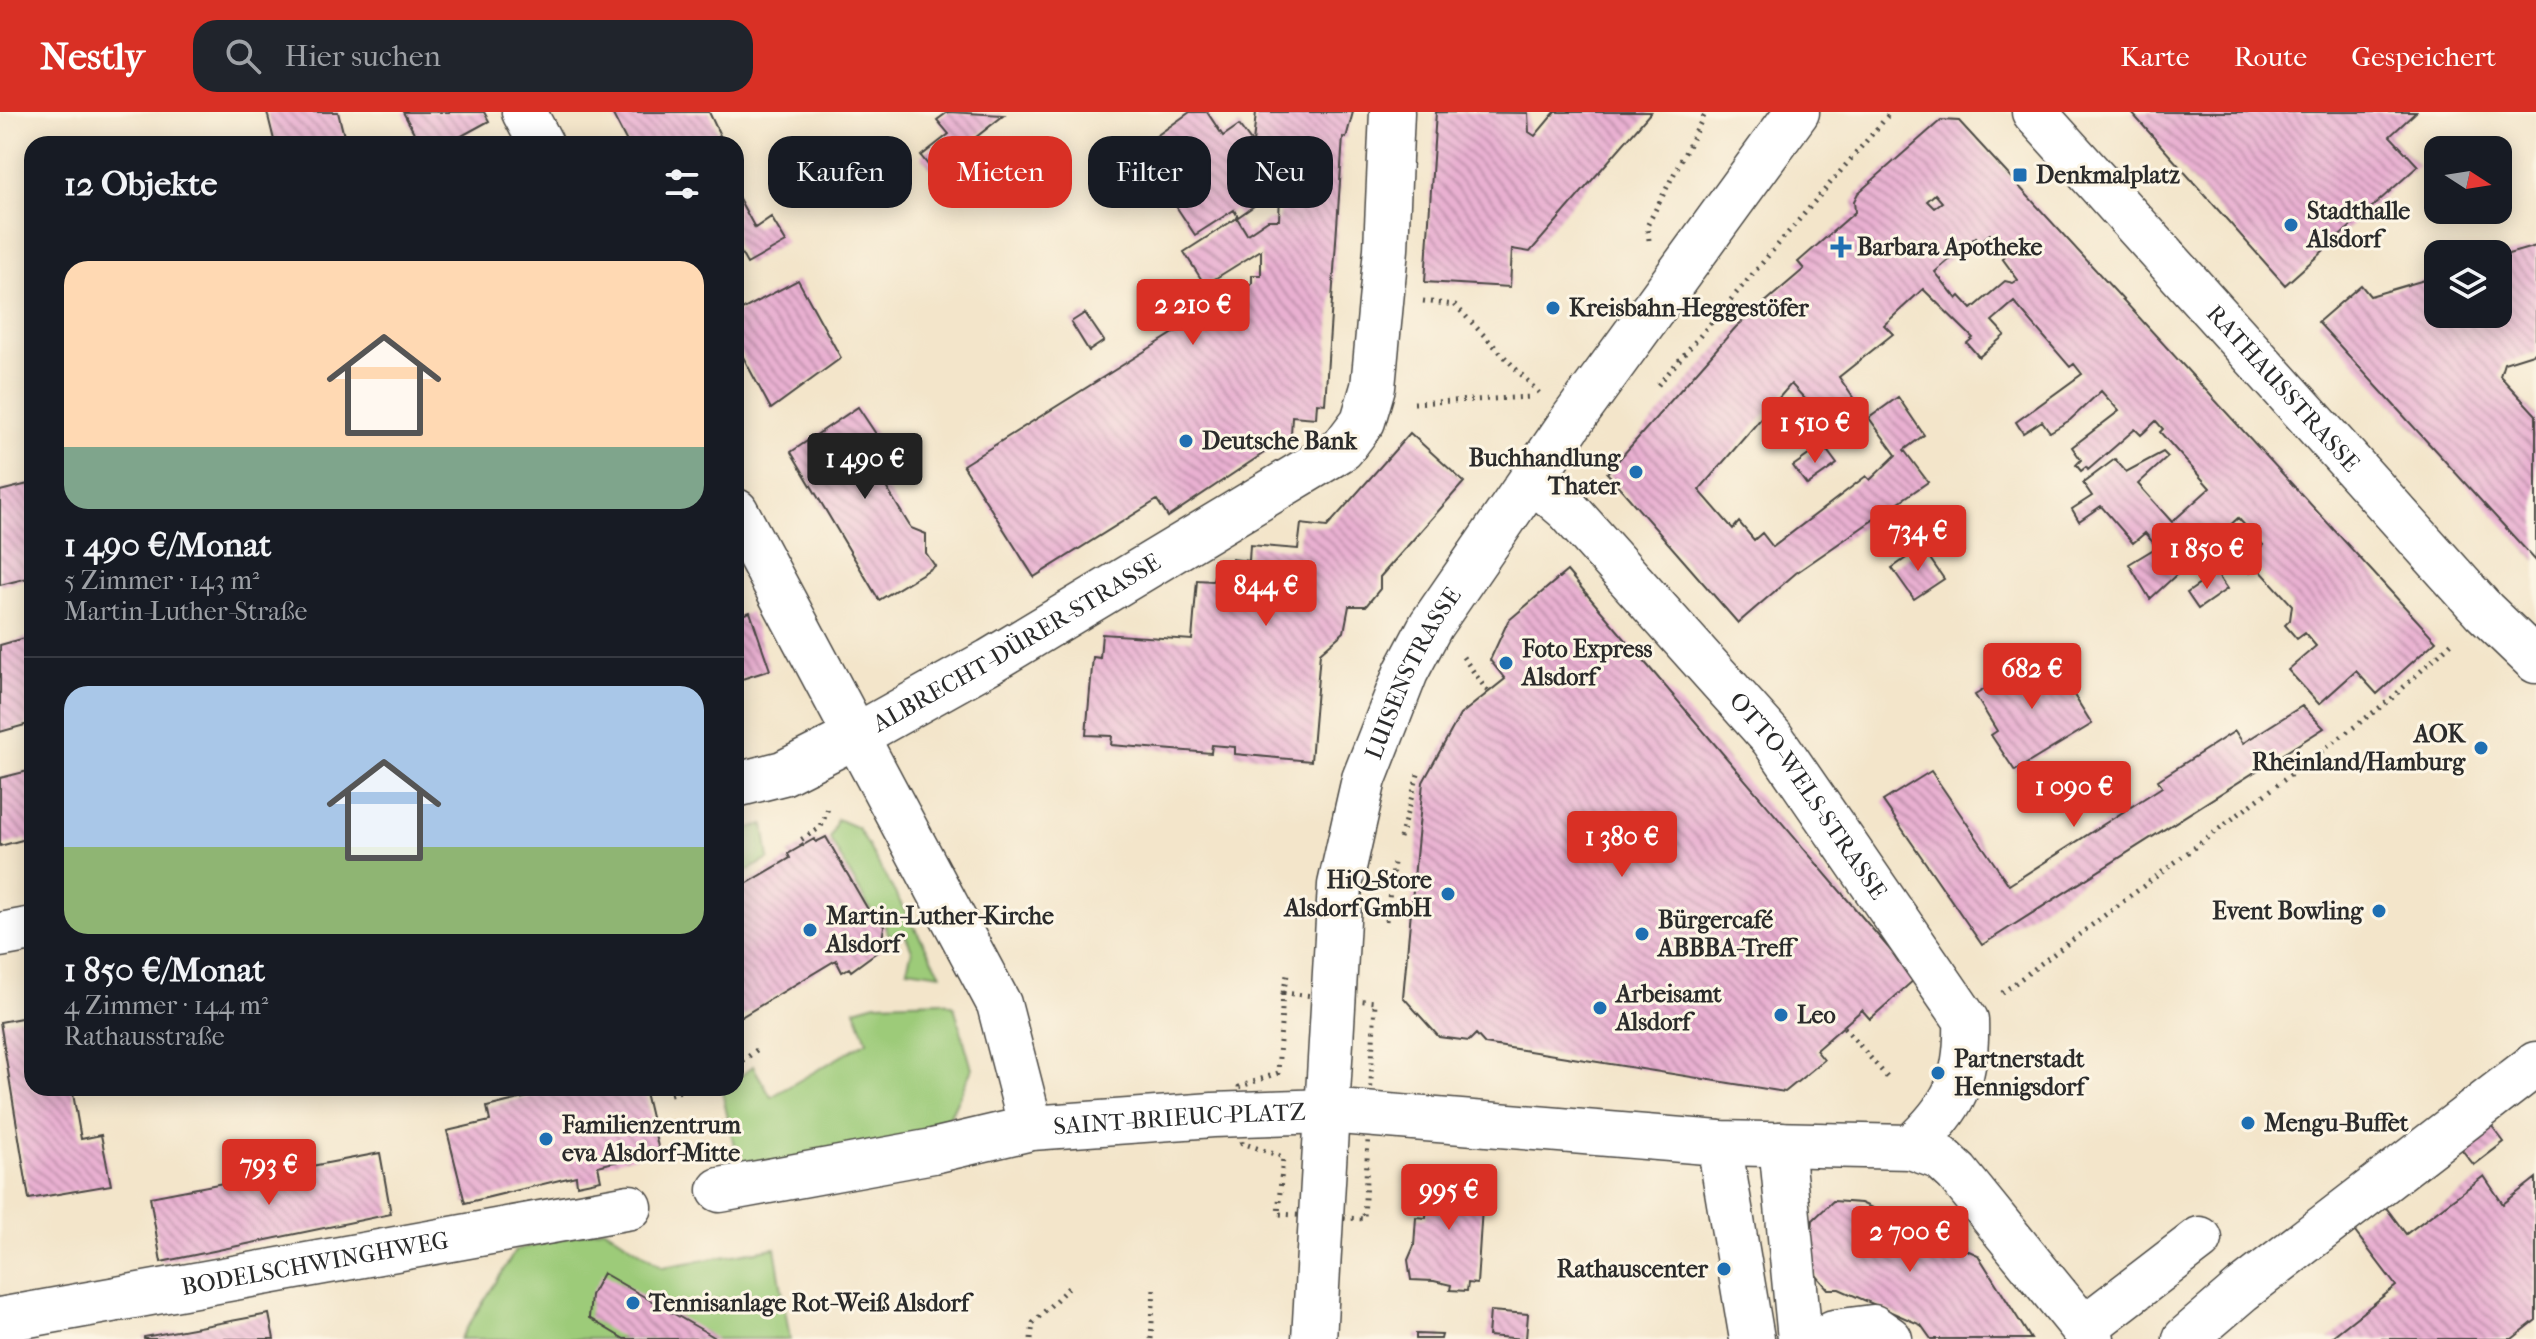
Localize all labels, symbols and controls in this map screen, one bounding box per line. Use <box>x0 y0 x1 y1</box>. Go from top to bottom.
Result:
search box <box>193 20 753 92</box>
text: Nestly <box>40 34 145 79</box>
icon: search <box>221 34 265 78</box>
text: Hier suchen <box>285 39 441 74</box>
text: Karte <box>2120 40 2190 73</box>
text: Route <box>2234 40 2307 73</box>
text: Gespeichert <box>2351 40 2496 73</box>
chip: Kaufen <box>768 136 912 208</box>
chip: Mieten <box>928 136 1072 208</box>
chip: Filter <box>1088 136 1211 208</box>
chip: Neu <box>1227 136 1333 208</box>
north arrow <box>2424 136 2512 224</box>
map controls <box>2424 136 2512 328</box>
place label: Denkmalplatz <box>2036 161 2180 189</box>
icon: filters <box>660 162 704 206</box>
text: 12 Objekte <box>64 164 217 204</box>
marker: Denkmalplatz <box>2011 166 2029 184</box>
place label: Stadthalle Alsdorf <box>2305 197 2410 253</box>
marker: Stadthalle Alsdorf <box>2282 216 2300 234</box>
place label: Barbara Apotheke <box>1857 233 2042 261</box>
marker: Barbara Apotheke <box>1832 238 1850 256</box>
button: layers <box>2424 240 2512 328</box>
pin: 2 210 € <box>1119 279 1267 347</box>
text: 2 210 € <box>1155 289 1231 320</box>
place label: Kreisbahn-Heggestöfer <box>1569 294 1810 322</box>
marker: Kreisbahn-Heggestöfer <box>1544 299 1562 317</box>
street label: RATHAUSSTRASSE <box>2201 299 2365 477</box>
icon: home <box>312 313 456 457</box>
pin: 1 510 € <box>1741 397 1889 465</box>
text: 1 510 € <box>1780 407 1850 438</box>
place label: Deutsche Bank <box>1202 427 1358 455</box>
marker: Deutsche Bank <box>1177 432 1195 450</box>
pin: 1 490 € <box>791 433 939 501</box>
text: 1 490 € <box>825 443 905 474</box>
place label: Buchhandlung Thater <box>1469 444 1621 500</box>
marker: Buchhandlung Thater <box>1627 463 1645 481</box>
pin: 734 € <box>1862 505 1974 573</box>
text: 734 € <box>1888 515 1948 546</box>
pin: 1 850 € <box>2133 523 2281 591</box>
text: 1 490 €/Monat <box>64 525 271 565</box>
text: 1 850 € <box>2170 533 2244 564</box>
street label: ALBRECHT-DÜRER-STRASSE <box>867 548 1165 738</box>
pin: 844 € <box>1210 560 1322 628</box>
text: 5 Zimmer · 143 m² <box>64 565 259 596</box>
text: 844 € <box>1234 570 1298 601</box>
street label: LUISENSTRASSE <box>1359 582 1467 763</box>
text: Martin-Luther-Straße <box>64 596 307 627</box>
place label: Foto Express Alsdorf <box>1520 635 1653 691</box>
pin: 682 € <box>1976 643 2088 711</box>
text: 682 € <box>2001 653 2063 684</box>
marker: Foto Express Alsdorf <box>1497 654 1515 672</box>
street label: OTTO-WELS-STRASSE <box>1724 686 1893 905</box>
place label: AOK Rheinland/Hamburg <box>2252 720 2467 776</box>
icon: home <box>312 738 456 882</box>
marker: AOK Rheinland/Hamburg <box>2472 739 2490 757</box>
pin: 1 090 € <box>2000 761 2148 829</box>
text: 1 090 € <box>2035 771 2113 802</box>
pin: 1 380 € <box>1548 811 1696 879</box>
text: 1 380 € <box>1585 821 1659 852</box>
place label: HiQ-Store Alsdorf GmbH <box>1283 866 1432 922</box>
marker: HiQ-Store Alsdorf GmbH <box>1439 885 1457 903</box>
place label: Event Bowling <box>2212 897 2364 925</box>
place label: Martin-Luther-Kirche Alsdorf <box>824 902 1054 958</box>
marker: Event Bowling <box>2370 902 2388 920</box>
place label: Bürgercafé ABBBA-Treff <box>1656 906 1798 962</box>
marker: Martin-Luther-Kirche Alsdorf <box>801 921 819 939</box>
marker: Bürgercafé ABBBA-Treff <box>1633 925 1651 943</box>
text: 1 850 €/Monat <box>64 950 265 990</box>
place label: Arbeisamt Alsdorf <box>1614 980 1722 1036</box>
text: 4 Zimmer · 144 m² <box>64 990 268 1021</box>
marker: Arbeisamt Alsdorf <box>1591 999 1609 1017</box>
place label: Leo <box>1797 1001 1836 1029</box>
marker: Leo <box>1772 1006 1790 1024</box>
text: Rathausstraße <box>64 1021 225 1052</box>
place label: Partnerstadt Hennigsdorf <box>1954 1045 2089 1101</box>
marker: Partnerstadt Hennigsdorf <box>1929 1064 1947 1082</box>
street label: SAINT-BRIEUC-PLATZ <box>1052 1098 1306 1140</box>
place label: Mengu-Buffet <box>2264 1109 2409 1137</box>
place label: Familienzentrum eva Alsdorf-Mitte <box>561 1111 742 1167</box>
marker: Mengu-Buffet <box>2239 1114 2257 1132</box>
marker: Familienzentrum eva Alsdorf-Mitte <box>537 1130 555 1148</box>
pin: 793 € <box>213 1139 325 1207</box>
text: 793 € <box>240 1149 298 1180</box>
pin: 995 € <box>1393 1164 1505 1232</box>
text: 995 € <box>1419 1174 1479 1205</box>
pin: 2 700 € <box>1836 1206 1984 1274</box>
text: 2 700 € <box>1869 1216 1951 1247</box>
street label: BODELSCHWINGHWEG <box>179 1226 451 1301</box>
place label: Rathauscenter <box>1557 1255 1709 1283</box>
marker: Rathauscenter <box>1715 1260 1733 1278</box>
place label: Tennisanlage Rot-Weiß Alsdorf <box>648 1289 974 1317</box>
marker: Tennisanlage Rot-Weiß Alsdorf <box>624 1294 642 1312</box>

